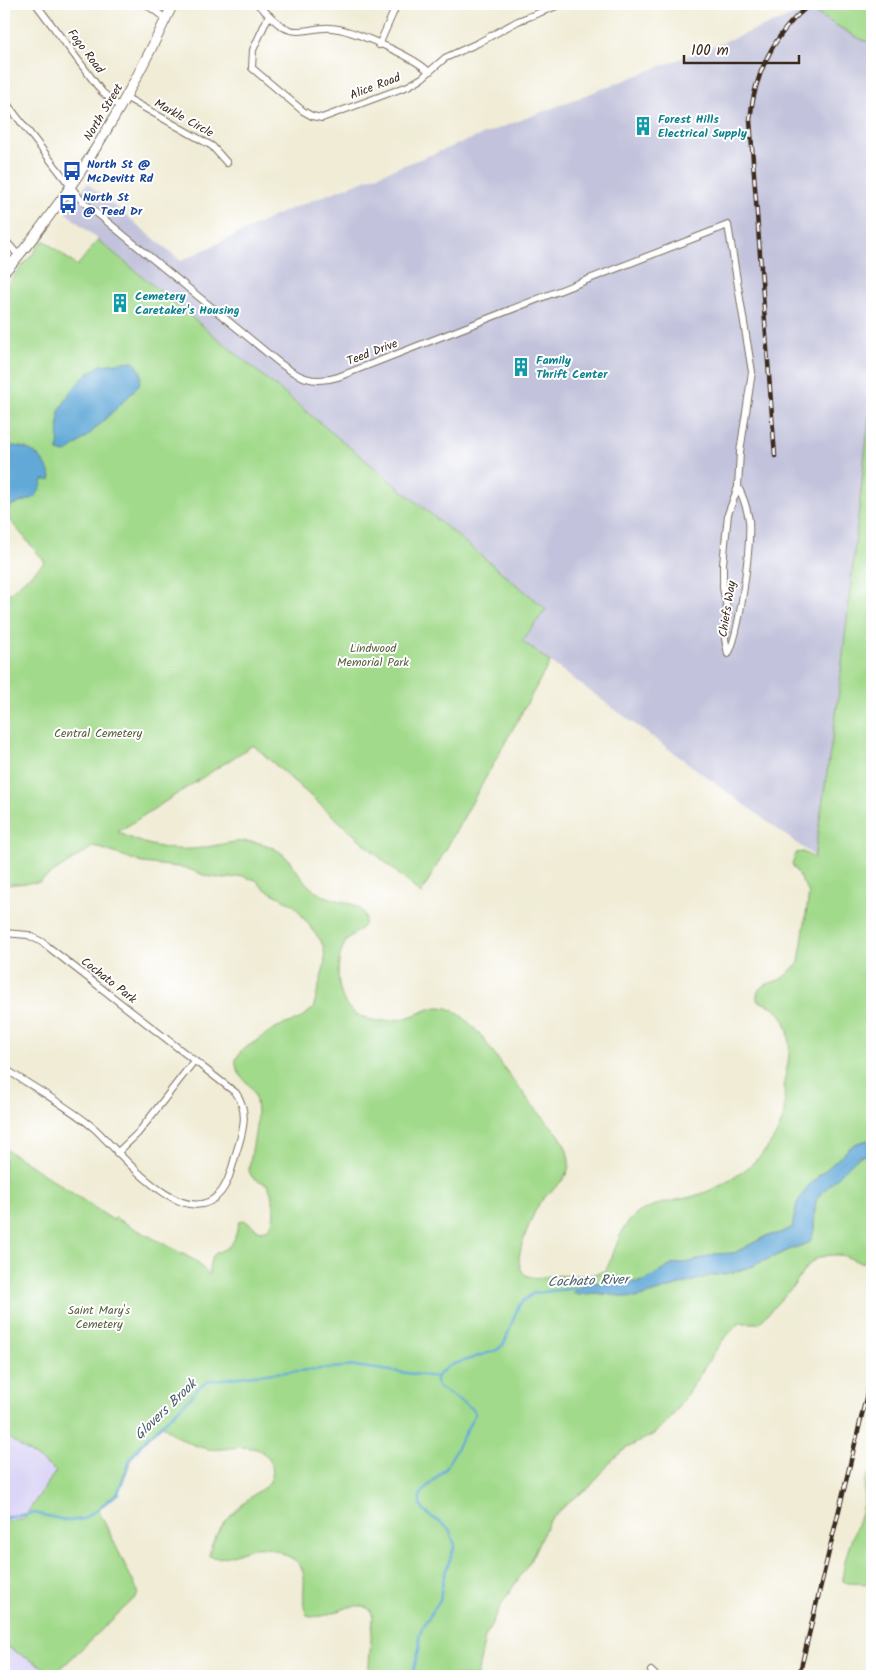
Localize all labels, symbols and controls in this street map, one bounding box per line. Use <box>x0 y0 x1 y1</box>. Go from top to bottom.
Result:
street label: Fogo Road <box>62 25 109 78</box>
scale bar <box>684 32 798 64</box>
text: 100 m <box>691 39 729 63</box>
street label: Alice Road <box>347 68 404 105</box>
street label: North Street <box>79 80 128 145</box>
street label: Markle Circle <box>150 94 218 143</box>
place label: Forest Hills Electrical Supply <box>658 110 748 143</box>
building icon: Forest Hills Electrical Supply <box>632 115 654 137</box>
place label: North St @ McDevitt Rd <box>87 155 154 188</box>
bus stop icon: North St @ McDevitt Rd <box>61 160 83 182</box>
place label: North St @ Teed Dr <box>83 188 143 221</box>
bus stop icon: North St @ Teed Dr <box>57 193 79 215</box>
place label: Cemetery Caretaker's Housing <box>135 287 240 320</box>
building icon: Cemetery Caretaker's Housing <box>109 292 131 314</box>
street label: Teed Drive <box>344 334 401 371</box>
place label: Family Thrift Center <box>536 351 608 384</box>
building icon: Family Thrift Center <box>510 356 532 378</box>
street label: Chiefs Way <box>714 579 741 639</box>
park label: Lindwood Memorial Park <box>337 639 409 672</box>
park label: Central Cemetery <box>54 724 142 743</box>
street label: Cochato Park <box>77 952 141 1009</box>
water label: Cochato River <box>547 1268 632 1293</box>
park label: Saint Mary's Cemetery <box>68 1301 130 1334</box>
water label: Glovers Brook <box>129 1372 204 1445</box>

